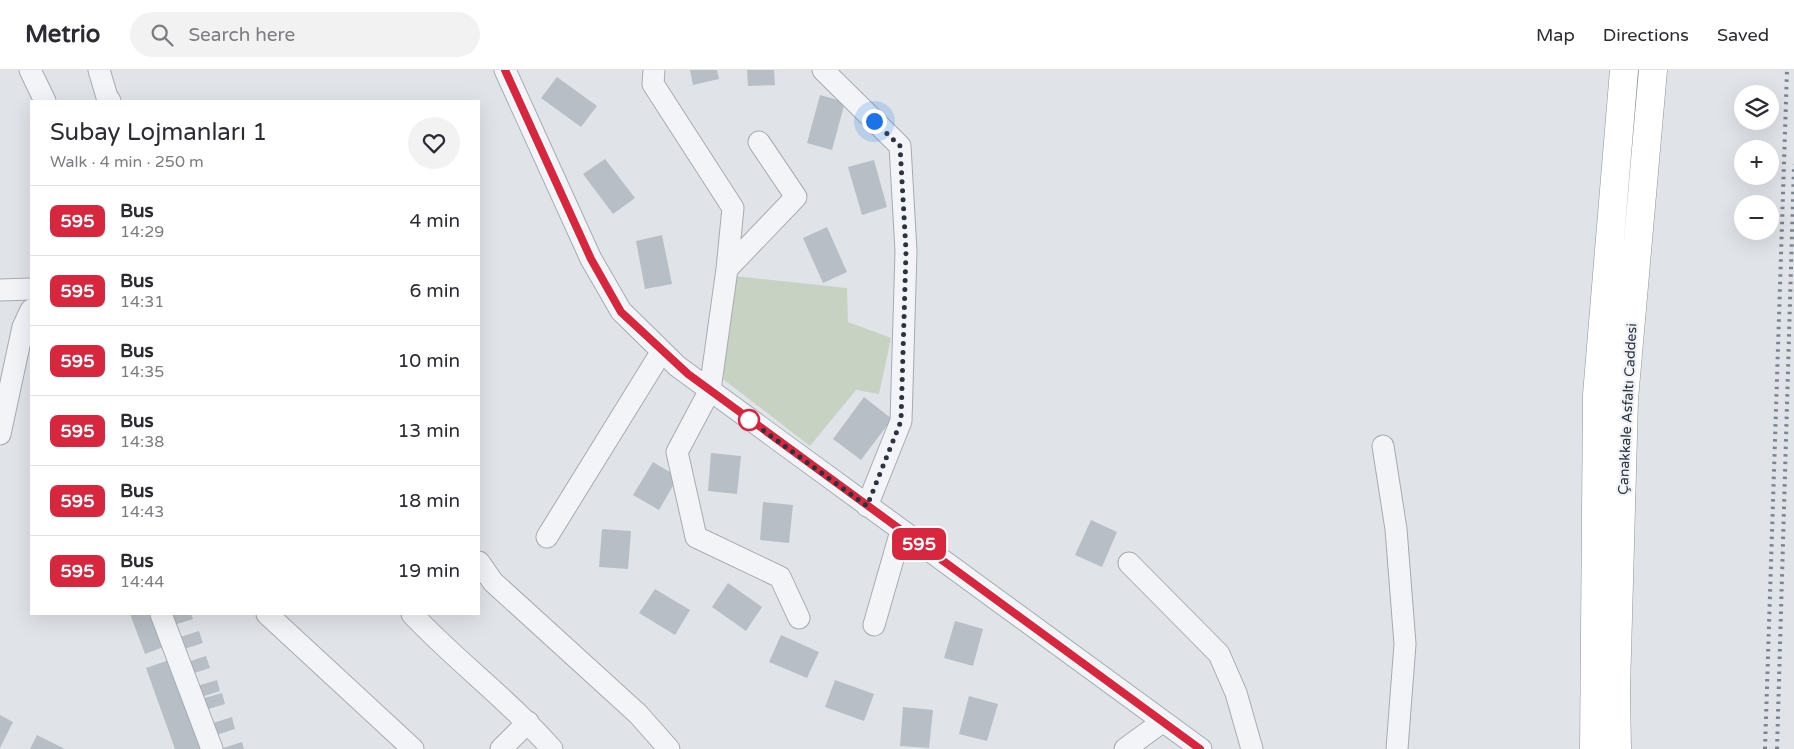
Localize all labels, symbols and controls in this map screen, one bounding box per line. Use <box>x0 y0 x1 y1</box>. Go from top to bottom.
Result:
search box <box>130 12 480 57</box>
text: Metrio <box>25 20 100 49</box>
icon: search <box>148 21 176 49</box>
text: Search here <box>188 24 295 46</box>
text: Map <box>1536 24 1575 46</box>
text: Directions <box>1603 24 1689 46</box>
text: Saved <box>1717 24 1769 46</box>
map controls <box>1734 85 1779 240</box>
button: layers <box>1734 85 1779 130</box>
your location <box>862 109 887 134</box>
button: heart <box>408 117 460 169</box>
text: Subay Lojmanları 1 <box>50 118 267 147</box>
button: + <box>1734 140 1779 185</box>
text: Walk · 4 min · 250 m <box>50 152 204 172</box>
button: − <box>1734 195 1779 240</box>
text: Bus <box>120 200 154 222</box>
text: 595 <box>61 210 94 232</box>
text: 4 min <box>409 210 460 232</box>
text: 14:29 <box>120 222 164 242</box>
text: Bus <box>120 270 154 292</box>
text: 595 <box>61 280 94 302</box>
text: 6 min <box>409 280 460 302</box>
text: 14:31 <box>120 292 164 312</box>
street label: Çanakkale Asfaltı Caddesi <box>1615 323 1640 495</box>
text: Bus <box>120 340 154 362</box>
text: 595 <box>61 350 94 372</box>
text: 10 min <box>397 350 460 372</box>
text: 14:35 <box>120 362 164 382</box>
unlabelled marker <box>738 409 760 431</box>
text: Bus <box>120 410 154 432</box>
text: 595 <box>61 420 94 442</box>
text: 13 min <box>397 420 460 442</box>
text: 14:38 <box>120 432 164 452</box>
text: Bus <box>120 480 154 502</box>
text: 595 <box>61 490 94 512</box>
text: 18 min <box>397 490 460 512</box>
text: 14:43 <box>120 502 164 522</box>
line badge: 595 <box>890 528 948 560</box>
text: 595 <box>902 533 936 555</box>
text: Bus <box>120 550 154 572</box>
text: 595 <box>61 560 94 582</box>
text: 19 min <box>397 560 460 582</box>
text: 14:44 <box>120 572 164 592</box>

